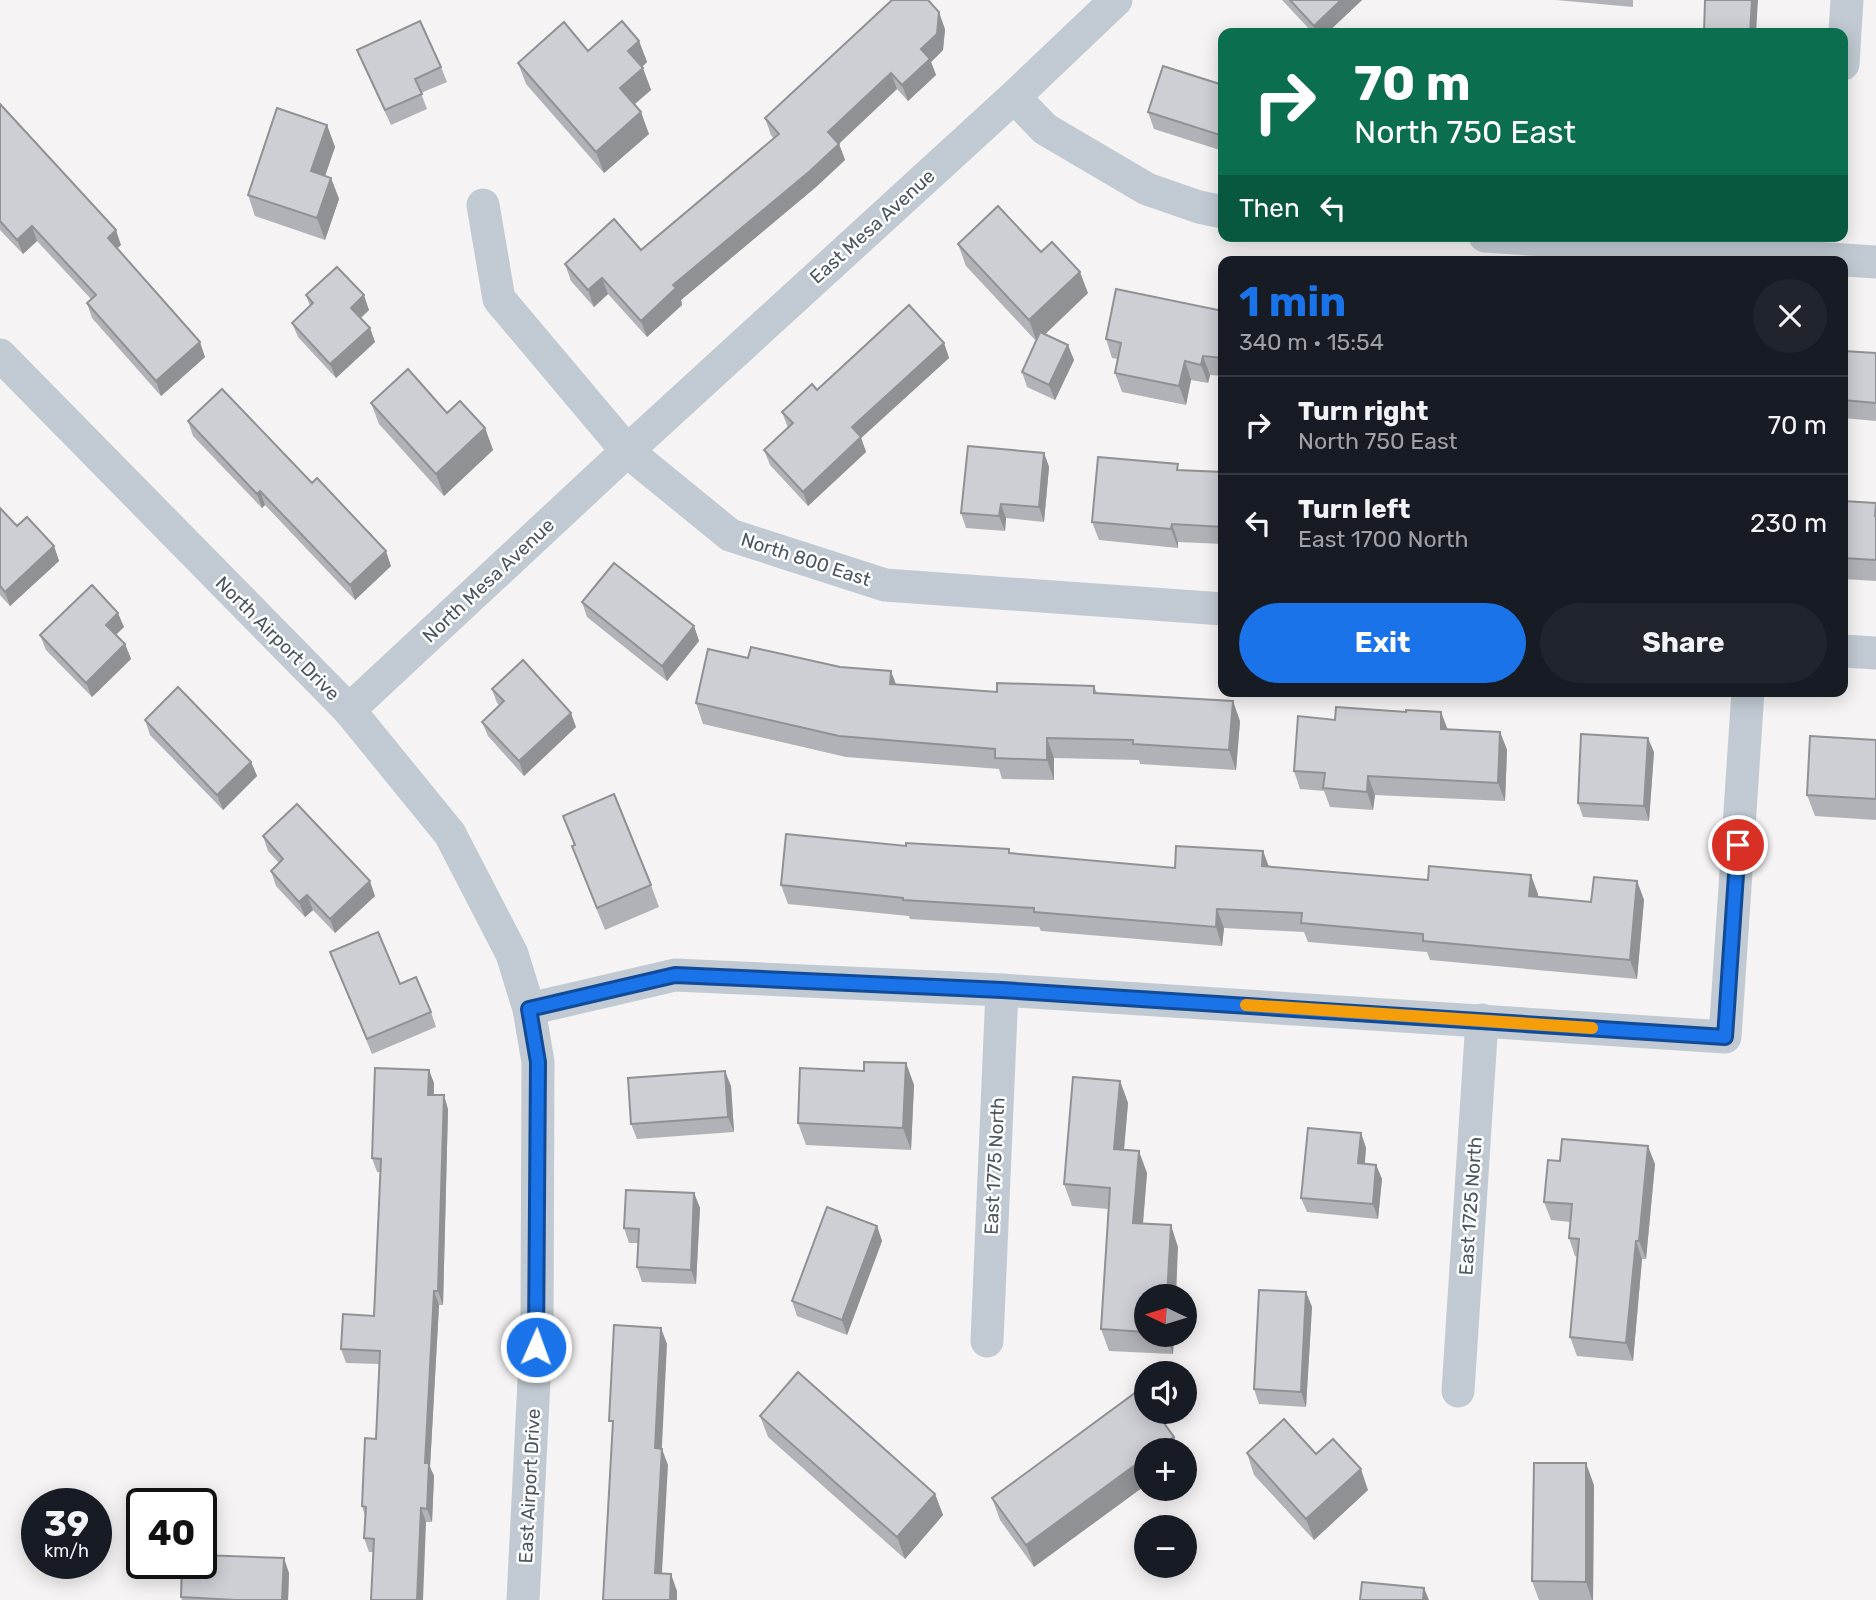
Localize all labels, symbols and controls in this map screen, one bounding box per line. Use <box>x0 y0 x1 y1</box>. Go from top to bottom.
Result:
text: 70 m <box>1354 54 1471 112</box>
icon: right <box>1239 56 1330 147</box>
text: North 750 East <box>1354 113 1576 151</box>
street label: East Mesa Avenue <box>805 164 940 289</box>
icon: left <box>1314 189 1352 227</box>
text: Then <box>1239 193 1300 224</box>
text: 1 min <box>1239 277 1346 327</box>
button: close <box>1753 279 1827 353</box>
text: 340 m · 15:54 <box>1239 328 1384 356</box>
text: Turn right <box>1298 396 1428 427</box>
icon: right <box>1239 406 1277 444</box>
text: 70 m <box>1768 410 1827 441</box>
text: North 750 East <box>1298 427 1458 455</box>
text: Turn left <box>1298 494 1410 525</box>
icon: left <box>1239 504 1277 542</box>
text: 230 m <box>1750 508 1827 539</box>
street label: North Mesa Avenue <box>418 513 559 647</box>
text: East 1700 North <box>1298 525 1468 553</box>
street label: North 800 East <box>738 528 874 591</box>
street label: North Airport Drive <box>211 571 345 705</box>
button: Exit <box>1239 603 1526 683</box>
button: Share <box>1540 603 1827 683</box>
pin <box>1708 815 1768 875</box>
icon: arrive <box>1719 826 1757 864</box>
street label: East 1775 North <box>979 1097 1010 1235</box>
street label: East 1725 North <box>1454 1136 1487 1276</box>
north arrow <box>1134 1284 1197 1348</box>
map controls <box>1134 1284 1197 1578</box>
position arrow <box>499 1310 573 1384</box>
button: sound <box>1134 1361 1197 1424</box>
street label: East Airport Drive <box>514 1408 545 1564</box>
button: + <box>1134 1438 1197 1501</box>
speed limit sign: 40 <box>126 1488 217 1579</box>
text: 39 <box>44 1503 89 1545</box>
button: − <box>1134 1515 1197 1578</box>
text: km/h <box>44 1540 89 1562</box>

